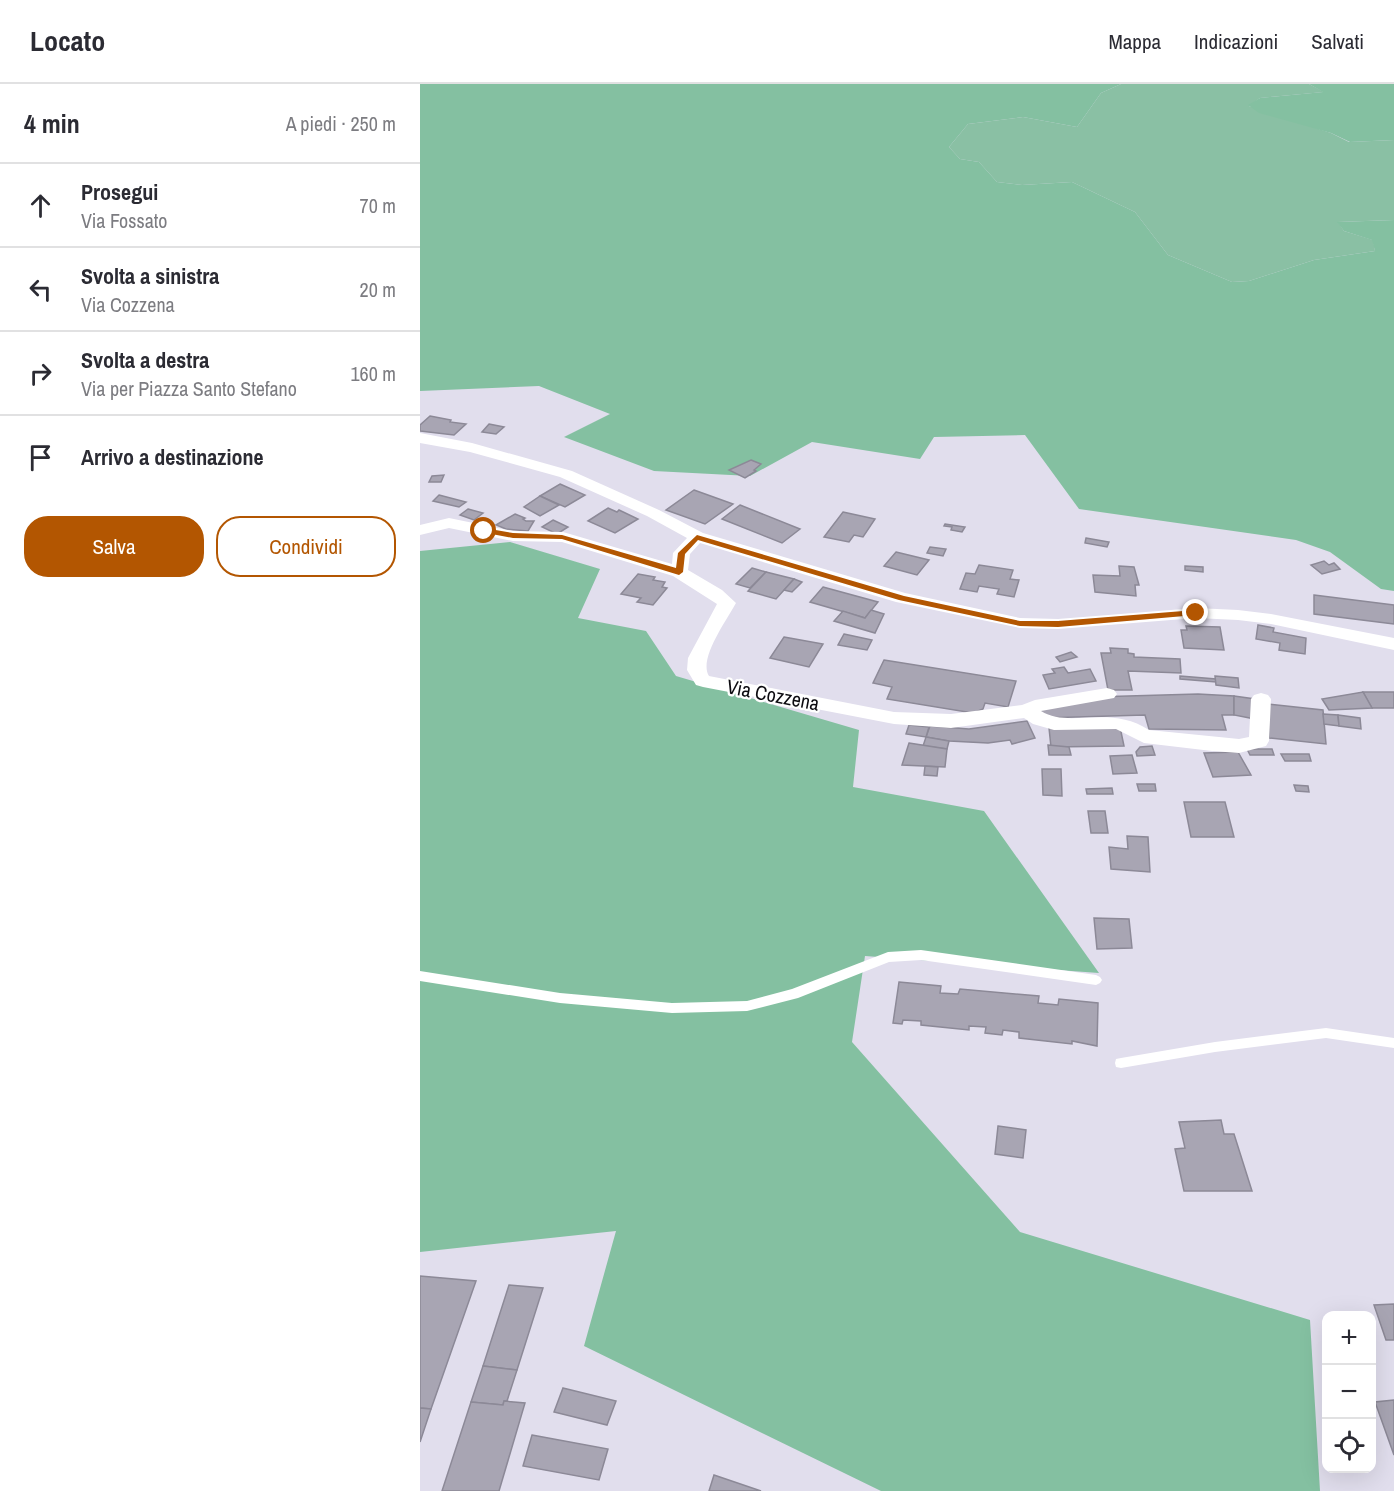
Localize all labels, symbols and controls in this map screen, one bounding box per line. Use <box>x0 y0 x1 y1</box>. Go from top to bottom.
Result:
text: Locato <box>30 22 105 60</box>
text: Mappa <box>1108 27 1161 56</box>
text: Indicazioni <box>1194 27 1278 56</box>
text: Salvati <box>1311 27 1364 56</box>
text: 4 min <box>24 106 80 141</box>
text: A piedi · 250 m <box>286 110 396 137</box>
text: Prosegui <box>81 177 158 207</box>
icon: ahead <box>24 189 57 222</box>
text: 70 m <box>360 192 396 219</box>
text: Via Fossato <box>81 207 167 234</box>
text: Svolta a sinistra <box>81 261 219 291</box>
icon: left <box>24 273 57 306</box>
text: 20 m <box>360 276 396 303</box>
text: Via Cozzena <box>81 291 175 318</box>
text: Svolta a destra <box>81 345 209 375</box>
icon: right <box>24 357 57 390</box>
text: 160 m <box>350 360 396 387</box>
text: Via per Piazza Santo Stefano <box>81 375 297 402</box>
icon: arrive <box>24 441 57 474</box>
text: Arrivo a destinazione <box>81 442 263 472</box>
button: Salva <box>24 516 204 577</box>
button: Condividi <box>216 516 396 577</box>
route start <box>470 517 496 543</box>
route end <box>1182 599 1208 625</box>
street label: Via Cozzena <box>725 672 822 717</box>
map controls <box>1322 1311 1376 1473</box>
button: + <box>1322 1311 1376 1365</box>
button: − <box>1322 1365 1376 1419</box>
button: locate <box>1322 1419 1376 1473</box>

